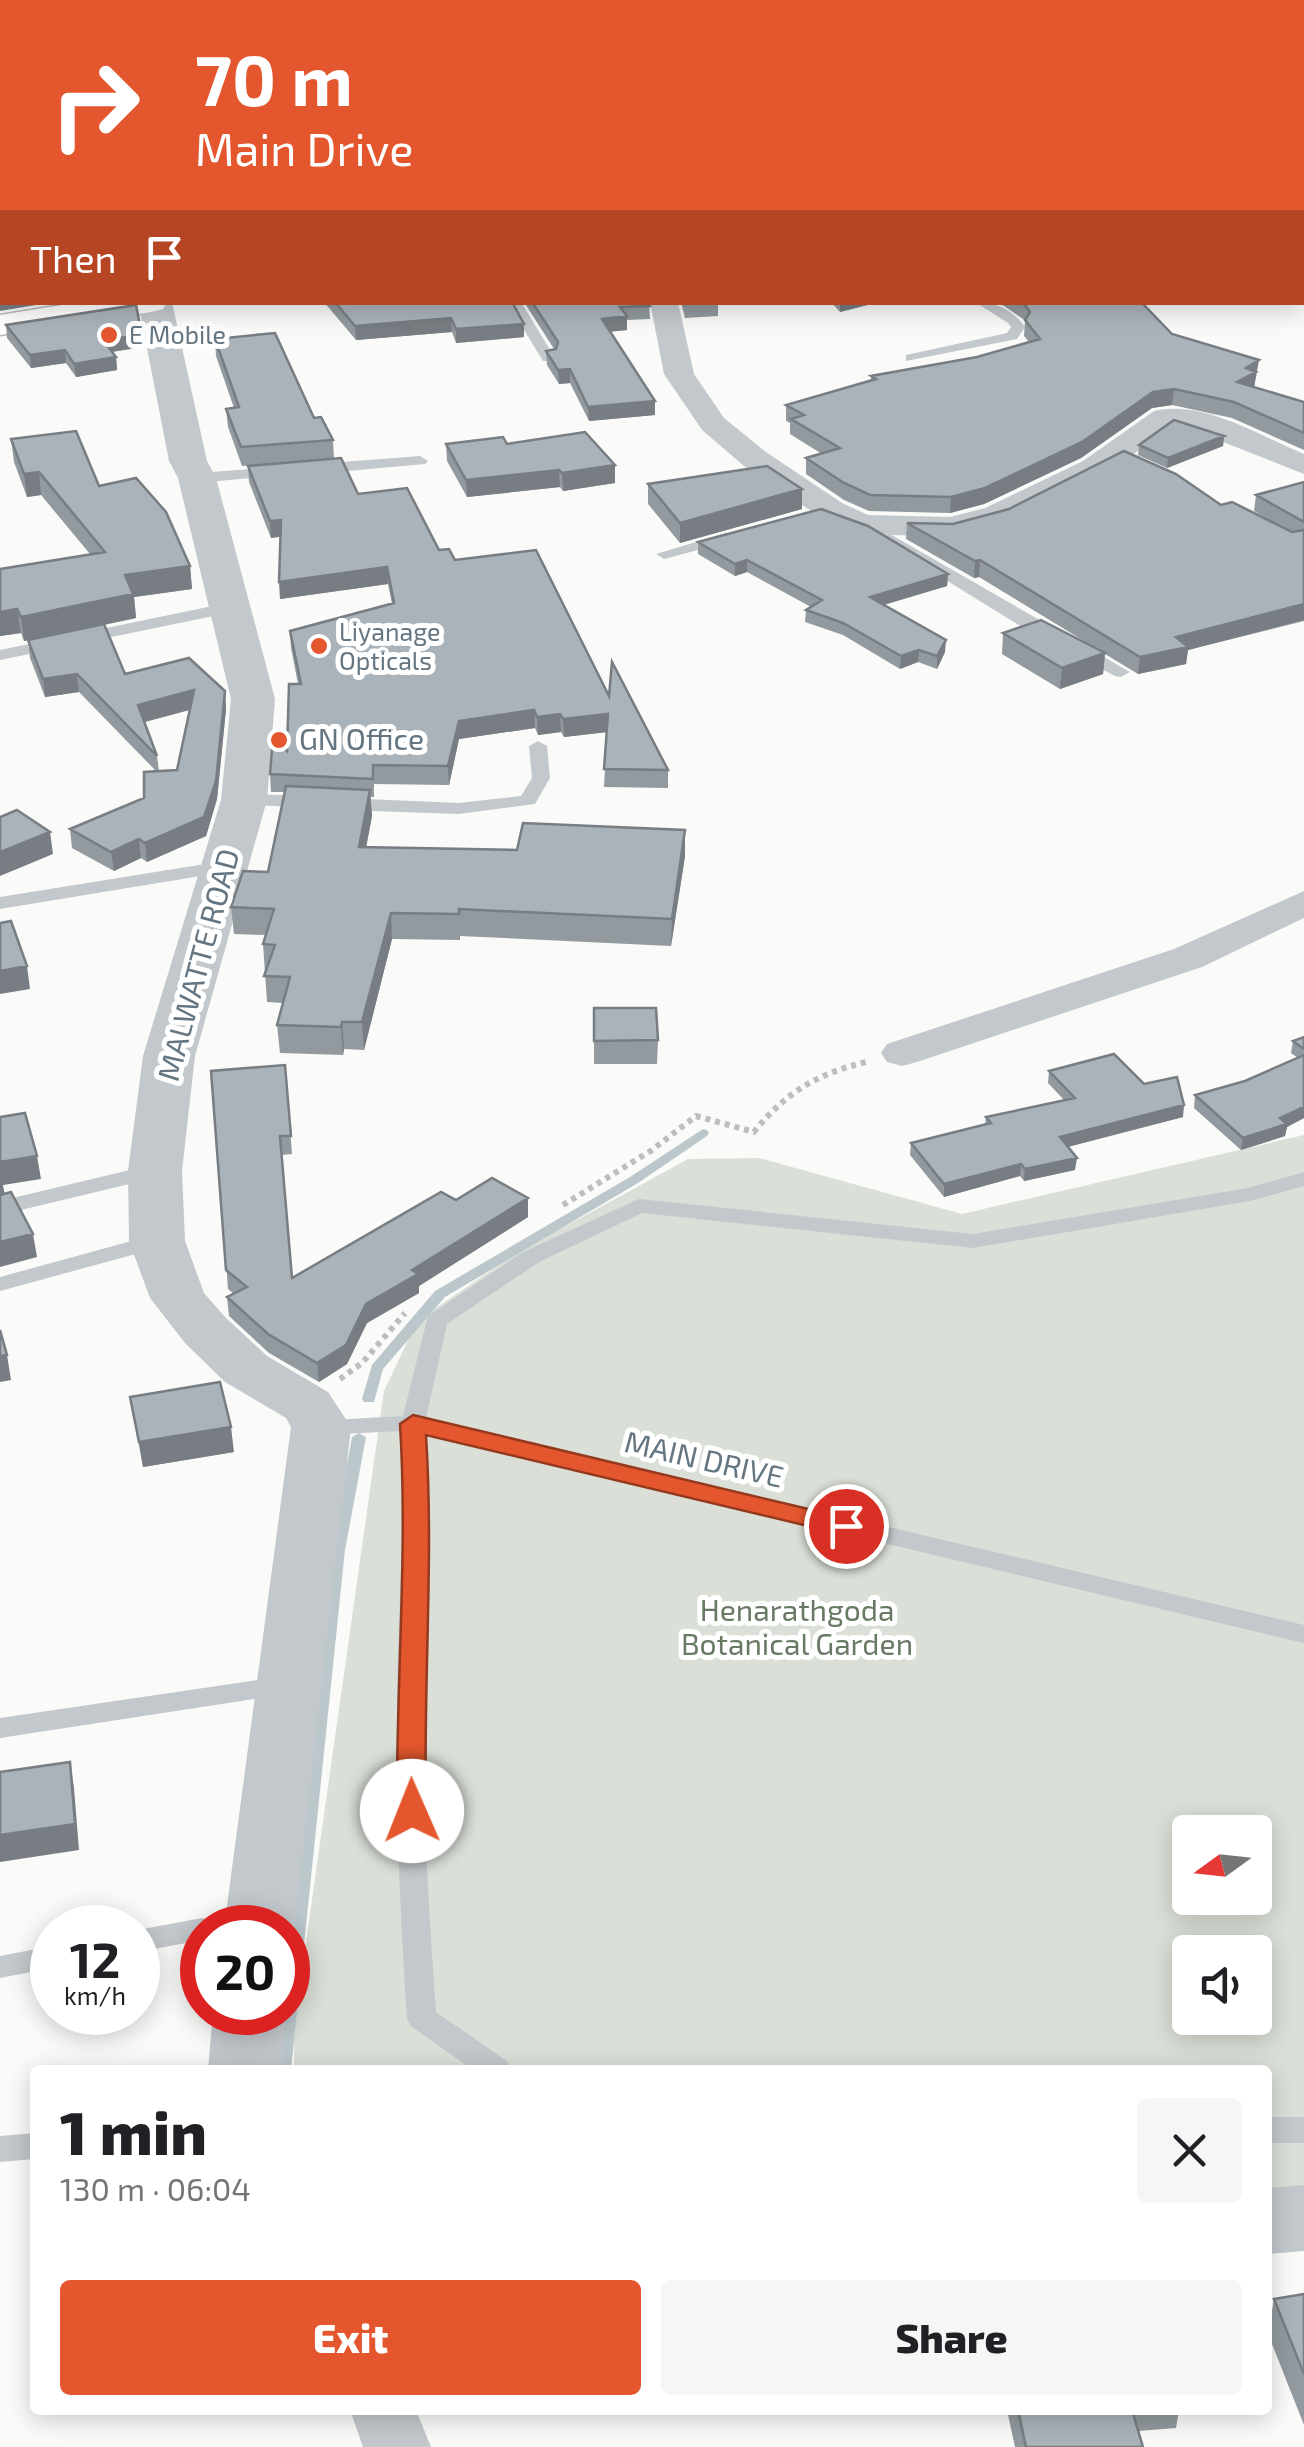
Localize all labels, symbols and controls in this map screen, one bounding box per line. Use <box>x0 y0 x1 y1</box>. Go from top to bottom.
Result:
text: 70 m <box>195 36 353 120</box>
icon: right <box>30 40 160 170</box>
text: Main Drive <box>195 121 413 175</box>
icon: arrive <box>137 230 192 285</box>
text: Then <box>30 235 117 281</box>
place label: E Mobile <box>129 319 226 349</box>
marker: E Mobile <box>98 324 120 346</box>
place label: Liyanage Opticals <box>339 616 440 675</box>
marker: Liyanage Opticals <box>308 635 330 657</box>
place label: GN Office <box>299 720 424 756</box>
marker: GN Office <box>268 729 290 751</box>
street label: MALWATTE ROAD <box>149 844 245 1085</box>
street label: MAIN DRIVE <box>621 1422 787 1494</box>
pin <box>804 1484 889 1569</box>
icon: arrive <box>819 1499 874 1554</box>
park label: Henarathgoda Botanical Garden <box>681 1591 913 1661</box>
position arrow <box>360 1759 464 1863</box>
north arrow <box>1172 1815 1272 1915</box>
map controls <box>1172 1815 1272 2035</box>
speed limit sign: 20 <box>180 1905 310 2035</box>
text: 12 <box>70 1928 120 1988</box>
button: sound <box>1172 1935 1272 2035</box>
text: km/h <box>64 1980 126 2010</box>
text: 1 min <box>60 2095 207 2167</box>
button: close <box>1137 2098 1242 2203</box>
text: 130 m · 06:04 <box>60 2169 251 2207</box>
button: Exit <box>60 2280 641 2395</box>
button: Share <box>661 2280 1242 2395</box>

